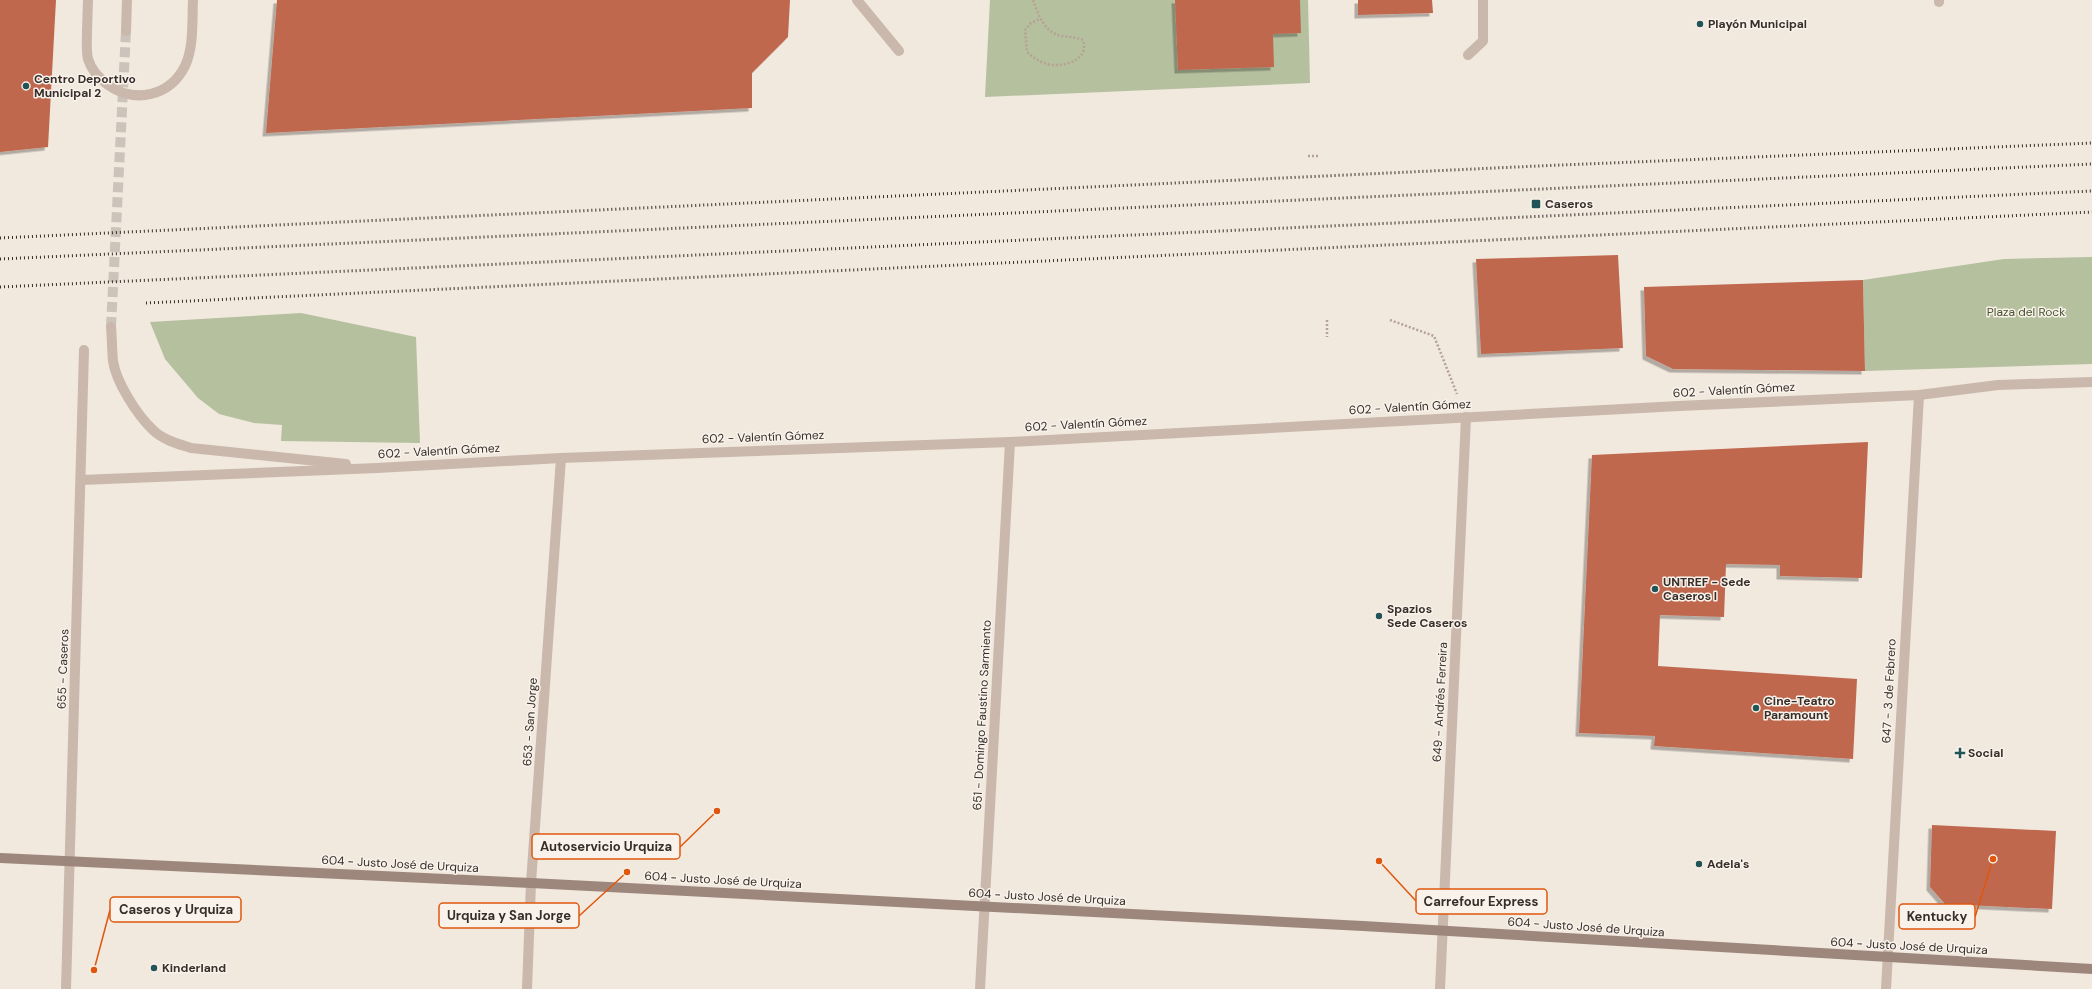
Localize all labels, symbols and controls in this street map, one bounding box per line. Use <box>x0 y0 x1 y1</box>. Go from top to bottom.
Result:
place label: Playón Municipal <box>1708 16 1807 32</box>
marker: Playón Municipal <box>1695 19 1705 29</box>
place label: Centro Deportivo Municipal 2 <box>34 71 136 101</box>
marker: Centro Deportivo Municipal 2 <box>21 81 31 91</box>
place label: Caseros <box>1545 196 1593 212</box>
marker: Caseros <box>1530 198 1542 210</box>
park label: Plaza del Rock <box>1987 304 2065 320</box>
street label: 602 - Valentín Gómez <box>1672 379 1796 401</box>
street label: 602 - Valentín Gómez <box>1348 396 1472 418</box>
street label: 602 - Valentín Gómez <box>1024 413 1148 435</box>
street label: 602 - Valentín Gómez <box>702 427 824 447</box>
street label: 602 - Valentín Gómez <box>377 440 501 462</box>
place label: UNTREF - Sede Caseros I <box>1663 574 1750 604</box>
marker: UNTREF - Sede Caseros I <box>1650 584 1660 594</box>
place label: Spazios Sede Caseros <box>1387 601 1467 631</box>
marker: Spazios Sede Caseros <box>1374 611 1384 621</box>
street label: 651 - Domingo Faustino Sarmiento <box>969 619 995 811</box>
street label: 655 - Caseros <box>54 629 72 709</box>
street label: 647 - 3 de Febrero <box>1878 638 1900 744</box>
street label: 649 - Andrés Ferreira <box>1429 642 1451 762</box>
street label: 653 - San Jorge <box>519 677 541 767</box>
place label: Cine-Teatro Paramount <box>1764 693 1835 723</box>
marker: Cine-Teatro Paramount <box>1751 703 1761 713</box>
place label: Social <box>1968 745 2003 761</box>
marker: Social <box>1955 748 1965 758</box>
callout: Autoservicio Urquiza <box>532 834 680 859</box>
text: Autoservicio Urquiza <box>540 838 672 855</box>
street label: 604 - Justo José de Urquiza <box>321 852 479 876</box>
place label: Adela's <box>1707 856 1749 872</box>
marker: Adela's <box>1694 859 1704 869</box>
street label: 604 - Justo José de Urquiza <box>644 868 802 892</box>
street label: 604 - Justo José de Urquiza <box>968 885 1126 909</box>
callout: Carrefour Express <box>1416 889 1547 914</box>
text: Carrefour Express <box>1424 893 1538 910</box>
callout: Caseros y Urquiza <box>110 897 241 922</box>
text: Caseros y Urquiza <box>119 901 233 918</box>
callout: Urquiza y San Jorge <box>439 903 579 928</box>
callout: Kentucky <box>1899 904 1975 929</box>
text: Urquiza y San Jorge <box>447 907 571 924</box>
text: Kentucky <box>1907 908 1967 925</box>
street label: 604 - Justo José de Urquiza <box>1507 914 1665 940</box>
street label: 604 - Justo José de Urquiza <box>1830 934 1988 958</box>
place label: Kinderland <box>162 960 226 976</box>
marker: Kinderland <box>149 963 159 973</box>

